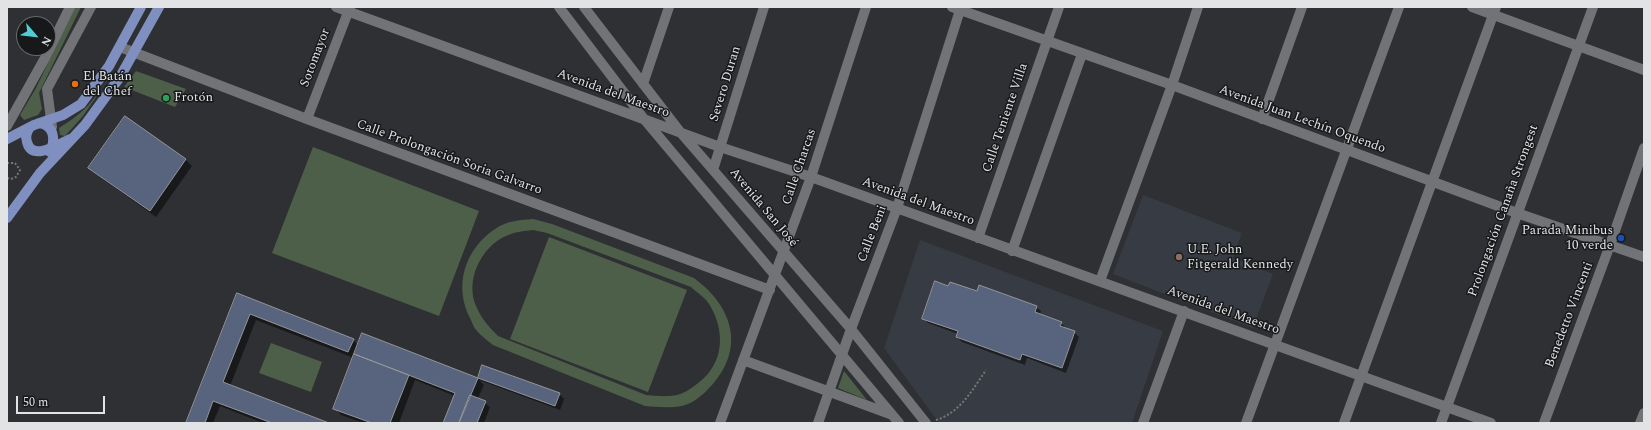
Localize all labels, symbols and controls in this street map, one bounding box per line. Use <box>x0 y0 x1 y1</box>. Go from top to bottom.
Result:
north arrow <box>16 16 56 56</box>
street label: Sotomayor <box>298 26 334 90</box>
text: N <box>37 33 56 49</box>
street label: Severo Duran <box>707 44 745 124</box>
street label: Calle Teniente Villa <box>980 61 1032 175</box>
street label: Avenida del Maestro <box>555 66 671 122</box>
place label: El Batán del Chef <box>83 69 132 100</box>
marker: El Batán del Chef <box>70 79 80 89</box>
street label: Avenida Juan Lechín Oquendo <box>1217 83 1387 157</box>
place label: Frotón <box>174 90 213 106</box>
marker: Frotón <box>161 93 171 103</box>
street label: Calle Prolongación Soria Galvarro <box>354 117 544 199</box>
street label: Prolongación Canaña Strongest <box>1466 123 1542 299</box>
street label: Calle Charcas <box>780 127 820 207</box>
street label: Avenida San José <box>725 165 801 251</box>
street label: Avenida del Maestro <box>860 174 976 230</box>
street label: Calle Beni <box>855 203 891 265</box>
place label: Parada Minibus 10 verde <box>1522 223 1613 254</box>
marker: Parada Minibus 10 verde <box>1616 233 1626 243</box>
place label: U.E. John Fitgerald Kennedy <box>1187 242 1293 273</box>
marker: U.E. John Fitgerald Kennedy <box>1174 252 1184 262</box>
street label: Benedetto Vincenti <box>1543 260 1597 370</box>
street label: Avenida del Maestro <box>1165 283 1281 339</box>
scale bar <box>18 388 107 414</box>
text: 50 m <box>23 393 48 412</box>

